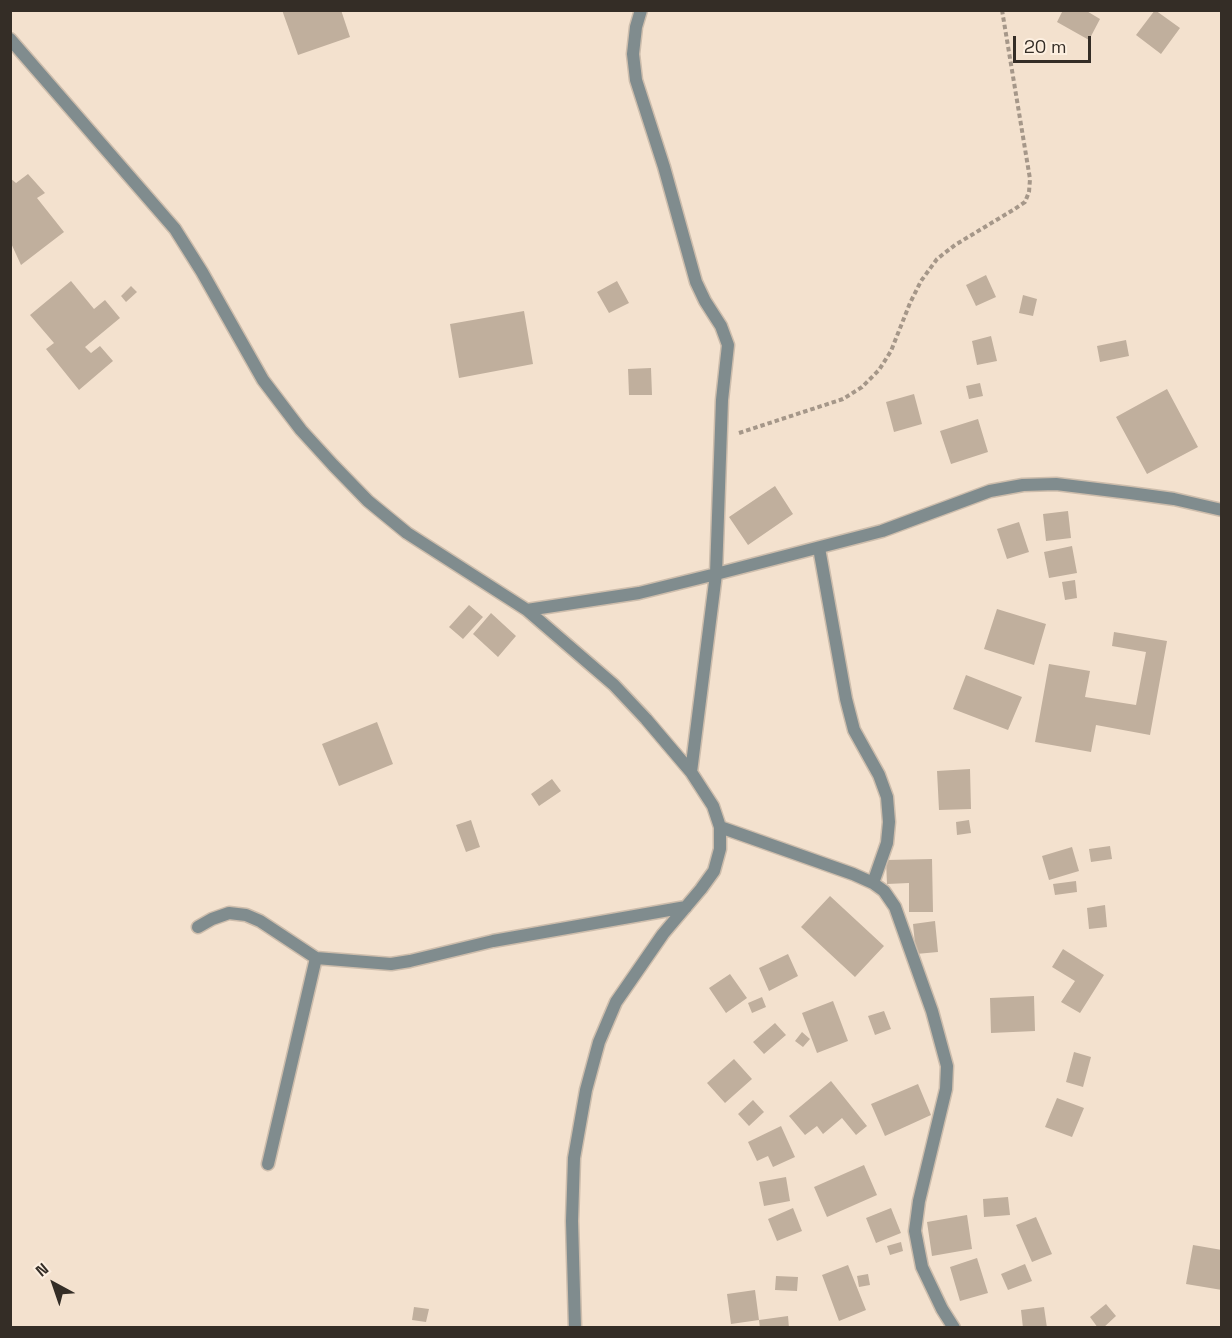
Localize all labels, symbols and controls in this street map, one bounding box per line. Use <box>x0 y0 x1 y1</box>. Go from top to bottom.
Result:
scale bar <box>1016 24 1094 62</box>
text: 20 m <box>1024 35 1067 58</box>
north arrow <box>24 1254 84 1314</box>
text: N <box>31 1258 53 1281</box>

